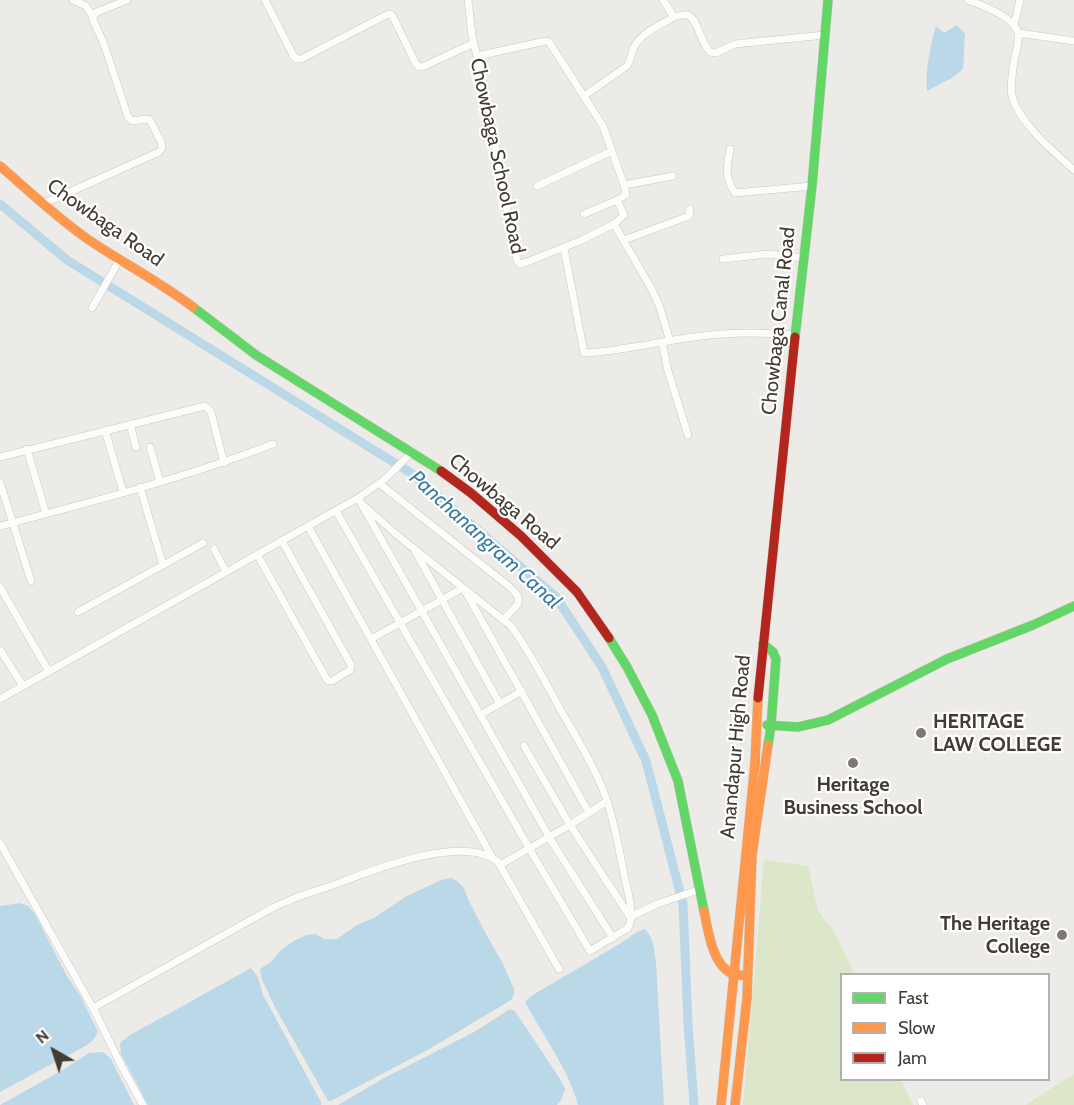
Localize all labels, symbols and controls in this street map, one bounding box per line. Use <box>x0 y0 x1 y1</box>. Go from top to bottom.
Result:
street label: Chowbaga School Road <box>465 56 529 256</box>
street label: Chowbaga Road <box>42 174 168 272</box>
street label: Chowbaga Canal Road <box>757 226 801 416</box>
street label: Chowbaga Road <box>444 449 564 555</box>
water label: Panchanangram Canal <box>404 465 566 615</box>
street label: Anandapur High Road <box>716 654 756 840</box>
place label: HERITAGE LAW COLLEGE <box>933 710 1062 757</box>
marker: HERITAGE LAW COLLEGE <box>914 726 928 740</box>
marker: Heritage Business School <box>846 756 860 770</box>
place label: Heritage Business School <box>783 773 923 820</box>
place label: The Heritage College <box>940 912 1050 959</box>
marker: The Heritage College <box>1055 928 1069 942</box>
legend <box>840 973 1050 1081</box>
text: Fast <box>898 987 929 1009</box>
text: Slow <box>898 1017 935 1039</box>
north arrow <box>24 1021 84 1081</box>
text: N <box>32 1026 53 1048</box>
text: Jam <box>898 1047 927 1069</box>

